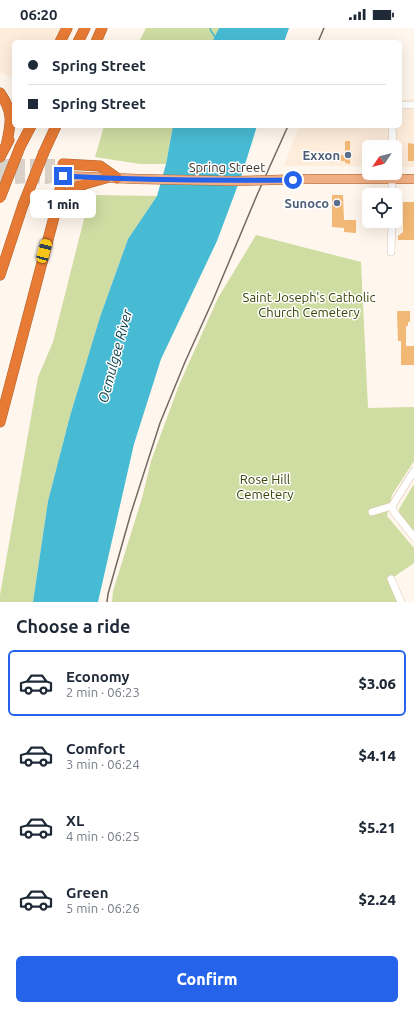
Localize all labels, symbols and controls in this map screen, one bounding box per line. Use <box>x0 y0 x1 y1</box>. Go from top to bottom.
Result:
text: 06:20 <box>20 6 58 23</box>
text: Spring Street <box>52 57 146 74</box>
text: Spring Street <box>52 95 146 112</box>
north arrow <box>362 140 402 180</box>
map controls <box>362 140 402 228</box>
place label: Exxon <box>302 148 340 162</box>
marker: Exxon <box>343 150 353 160</box>
street label: Spring Street <box>189 160 265 174</box>
route end <box>54 167 72 185</box>
route start <box>284 171 302 189</box>
button: locate <box>362 188 402 228</box>
callout: 1 min <box>30 190 96 218</box>
place label: Sunoco <box>285 196 329 210</box>
text: 1 min <box>46 197 80 211</box>
marker: Sunoco <box>332 198 342 208</box>
car <box>35 238 53 264</box>
park label: Saint Joseph's Catholic Church Cemetery <box>243 290 375 319</box>
water label: Ocmulgee River <box>95 307 135 405</box>
park label: Rose Hill Cemetery <box>236 472 294 501</box>
text: Choose a ride <box>16 616 130 636</box>
icon: car <box>18 665 54 701</box>
text: Economy <box>66 668 130 685</box>
text: $3.06 <box>358 675 396 692</box>
text: 2 min · 06:23 <box>66 685 140 699</box>
icon: car <box>18 737 54 773</box>
text: Comfort <box>66 740 125 757</box>
text: $4.14 <box>358 747 396 764</box>
text: 3 min · 06:24 <box>66 757 140 771</box>
icon: car <box>18 809 54 845</box>
text: XL <box>66 812 84 829</box>
text: $5.21 <box>358 819 396 836</box>
text: 4 min · 06:25 <box>66 829 140 843</box>
icon: car <box>18 881 54 917</box>
text: Green <box>66 884 108 901</box>
text: $2.24 <box>358 891 396 908</box>
text: 5 min · 06:26 <box>66 901 140 915</box>
button: Confirm <box>16 956 398 1002</box>

